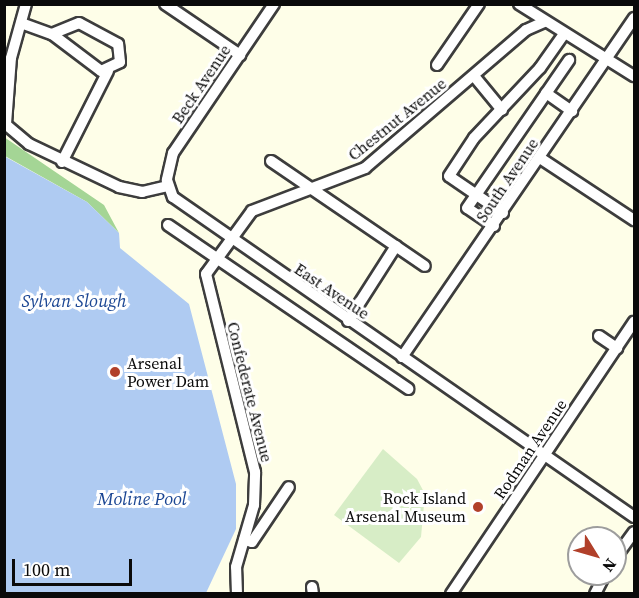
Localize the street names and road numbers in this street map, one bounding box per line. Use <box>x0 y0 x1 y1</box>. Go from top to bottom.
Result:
street label: Beck Avenue <box>168 41 234 127</box>
street label: Chestnut Avenue <box>344 74 450 164</box>
street label: South Avenue <box>472 134 542 226</box>
street label: East Avenue <box>291 259 373 323</box>
street label: Confederate Avenue <box>223 320 277 464</box>
street label: Rodman Avenue <box>489 395 571 503</box>

